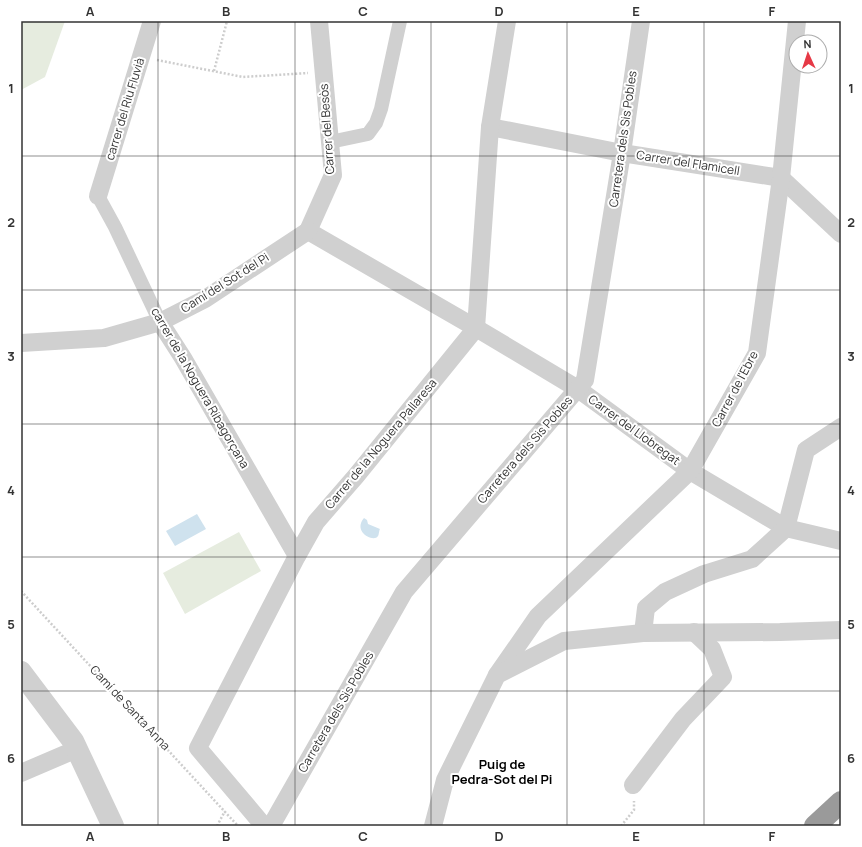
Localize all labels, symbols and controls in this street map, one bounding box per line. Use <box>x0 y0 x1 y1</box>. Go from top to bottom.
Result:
text: A <box>86 2 95 20</box>
text: B <box>222 2 230 20</box>
text: C <box>358 2 368 20</box>
text: D <box>494 2 504 20</box>
text: E <box>632 2 640 20</box>
text: F <box>769 2 776 20</box>
north arrow <box>788 34 828 74</box>
text: N <box>803 36 812 51</box>
street label: carrer del Riu Fluvià <box>101 56 148 162</box>
street label: Carretera dels Sis Pobles <box>605 70 640 208</box>
text: 1 <box>8 79 14 97</box>
text: 1 <box>848 79 854 97</box>
street label: Carrer del Besòs <box>315 83 338 175</box>
street label: Carrer del Flamicell <box>635 146 741 179</box>
text: 2 <box>7 213 15 231</box>
text: 2 <box>847 213 855 231</box>
street label: Camí del Sot del Pi <box>177 249 272 317</box>
street label: carrer de la Noguera Ribagorçana <box>147 304 254 471</box>
text: 3 <box>7 347 15 365</box>
text: 3 <box>847 347 855 365</box>
street label: Carrer de l'Ebre <box>707 348 762 430</box>
street label: Carrer de la Noguera Pallaresa <box>321 375 440 513</box>
street label: Carrer del Llobregat <box>585 390 684 469</box>
street label: Carretera dels Sis Pobles <box>473 392 576 507</box>
text: 4 <box>7 481 15 499</box>
text: 4 <box>847 481 855 499</box>
text: 5 <box>7 615 15 633</box>
text: 5 <box>847 615 855 633</box>
street label: Carretera dels Sis Pobles <box>294 648 377 776</box>
street label: Camí de Santa Anna <box>86 661 174 754</box>
text: 6 <box>7 749 15 767</box>
text: 6 <box>847 749 855 767</box>
district label: Puig de Pedra-Sot del Pi <box>452 755 552 788</box>
text: A <box>86 827 95 845</box>
text: B <box>222 827 230 845</box>
text: C <box>358 827 368 845</box>
text: D <box>494 827 504 845</box>
text: E <box>632 827 640 845</box>
text: F <box>769 827 776 845</box>

